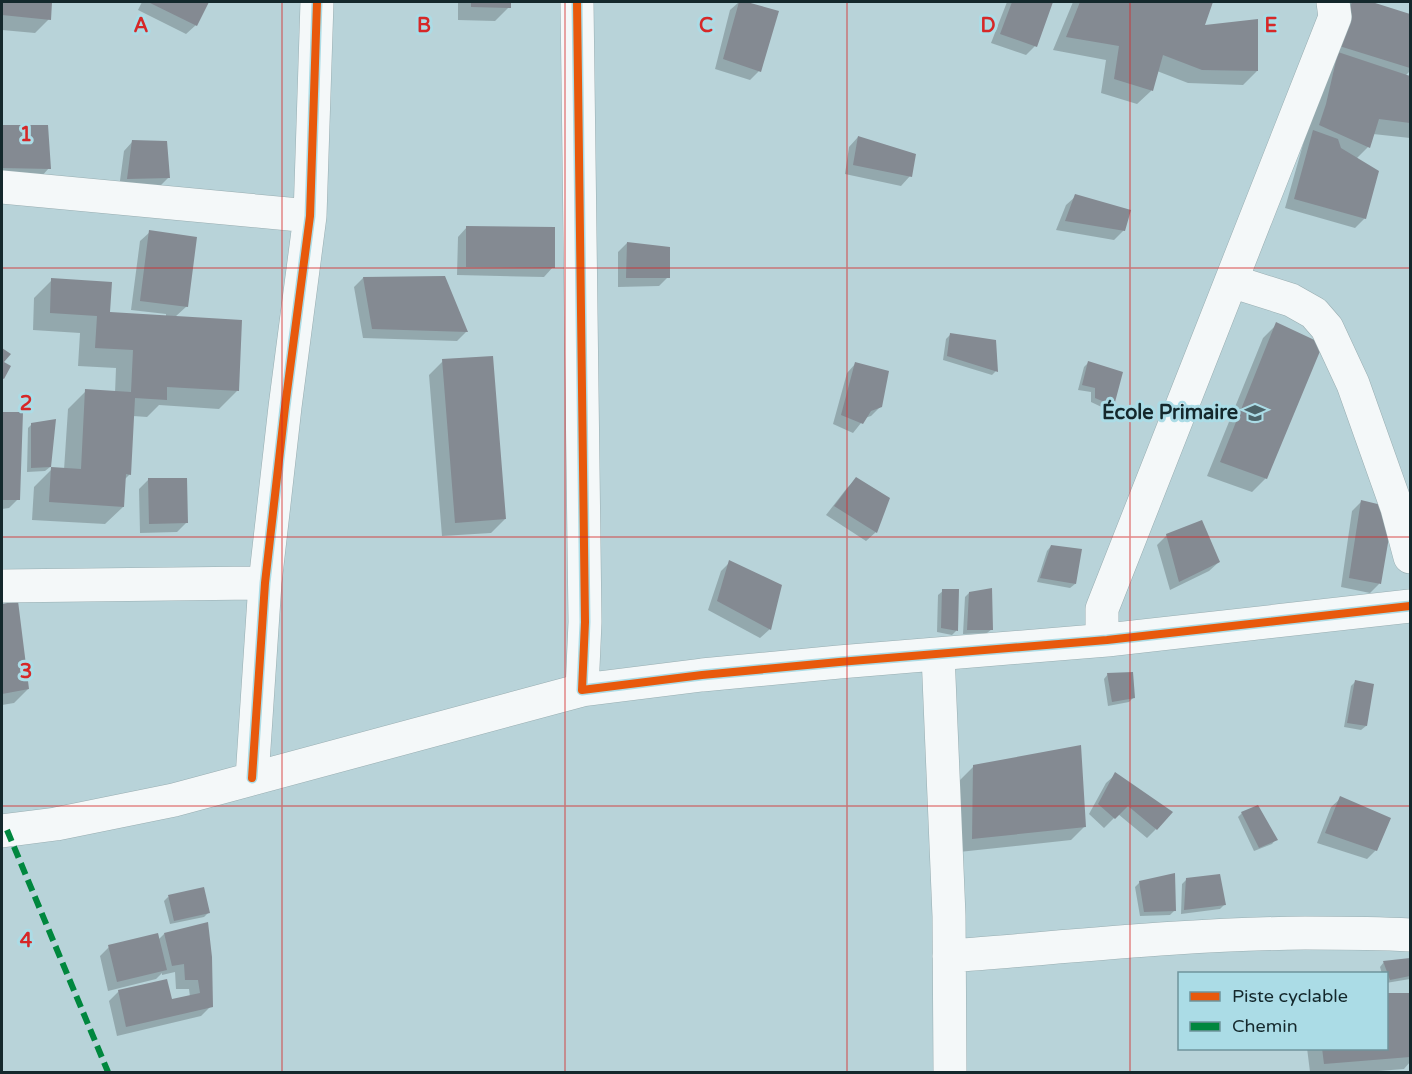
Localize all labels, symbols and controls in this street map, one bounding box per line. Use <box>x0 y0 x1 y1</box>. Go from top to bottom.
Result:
text: A <box>134 14 149 38</box>
text: B <box>417 14 431 38</box>
text: C <box>699 14 713 38</box>
text: D <box>980 14 996 38</box>
text: E <box>1265 14 1278 38</box>
text: 1 <box>20 123 32 147</box>
text: 2 <box>20 392 32 416</box>
place label: École Primaire <box>1102 399 1238 425</box>
school or university icon: École Primaire <box>1243 401 1267 425</box>
text: 3 <box>20 660 32 684</box>
text: 4 <box>20 929 33 953</box>
legend <box>1178 972 1388 1050</box>
text: Piste cyclable <box>1232 985 1348 1007</box>
text: Chemin <box>1232 1015 1298 1037</box>

